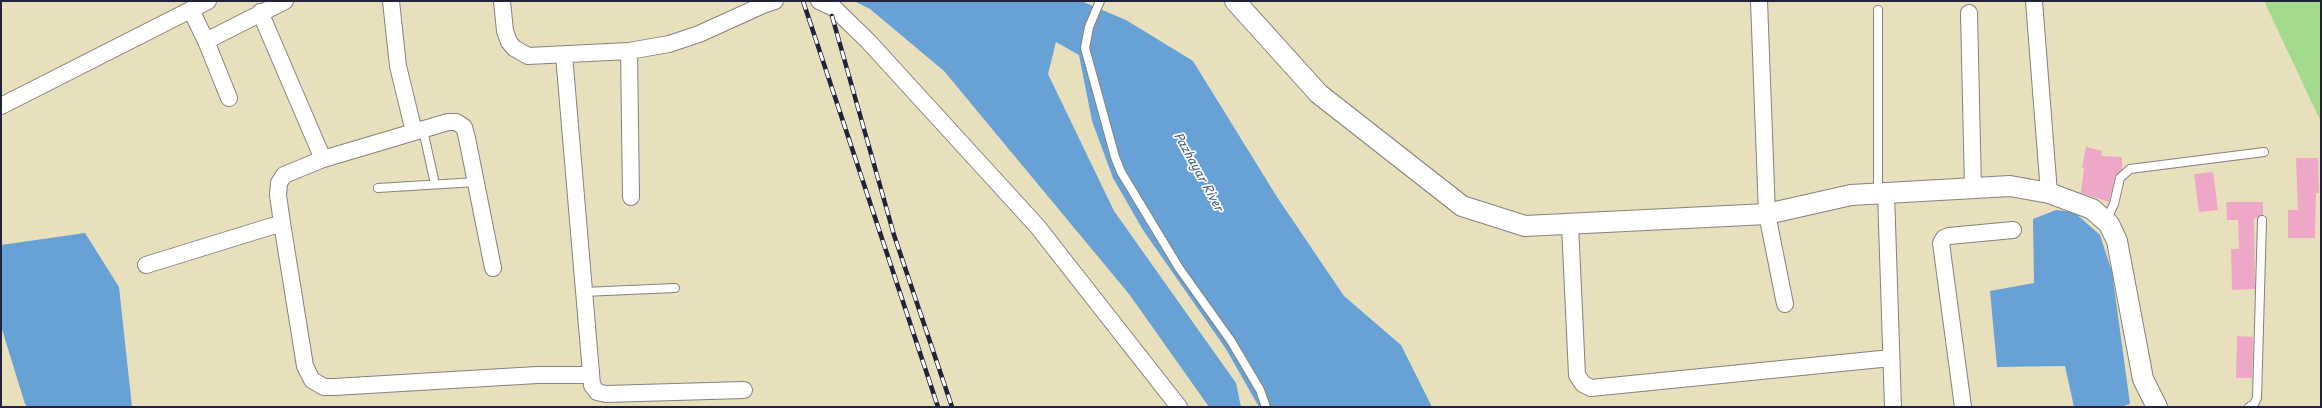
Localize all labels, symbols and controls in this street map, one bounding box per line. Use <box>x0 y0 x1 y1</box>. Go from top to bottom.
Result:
water label: Pazhayar River <box>1170 130 1226 214</box>

